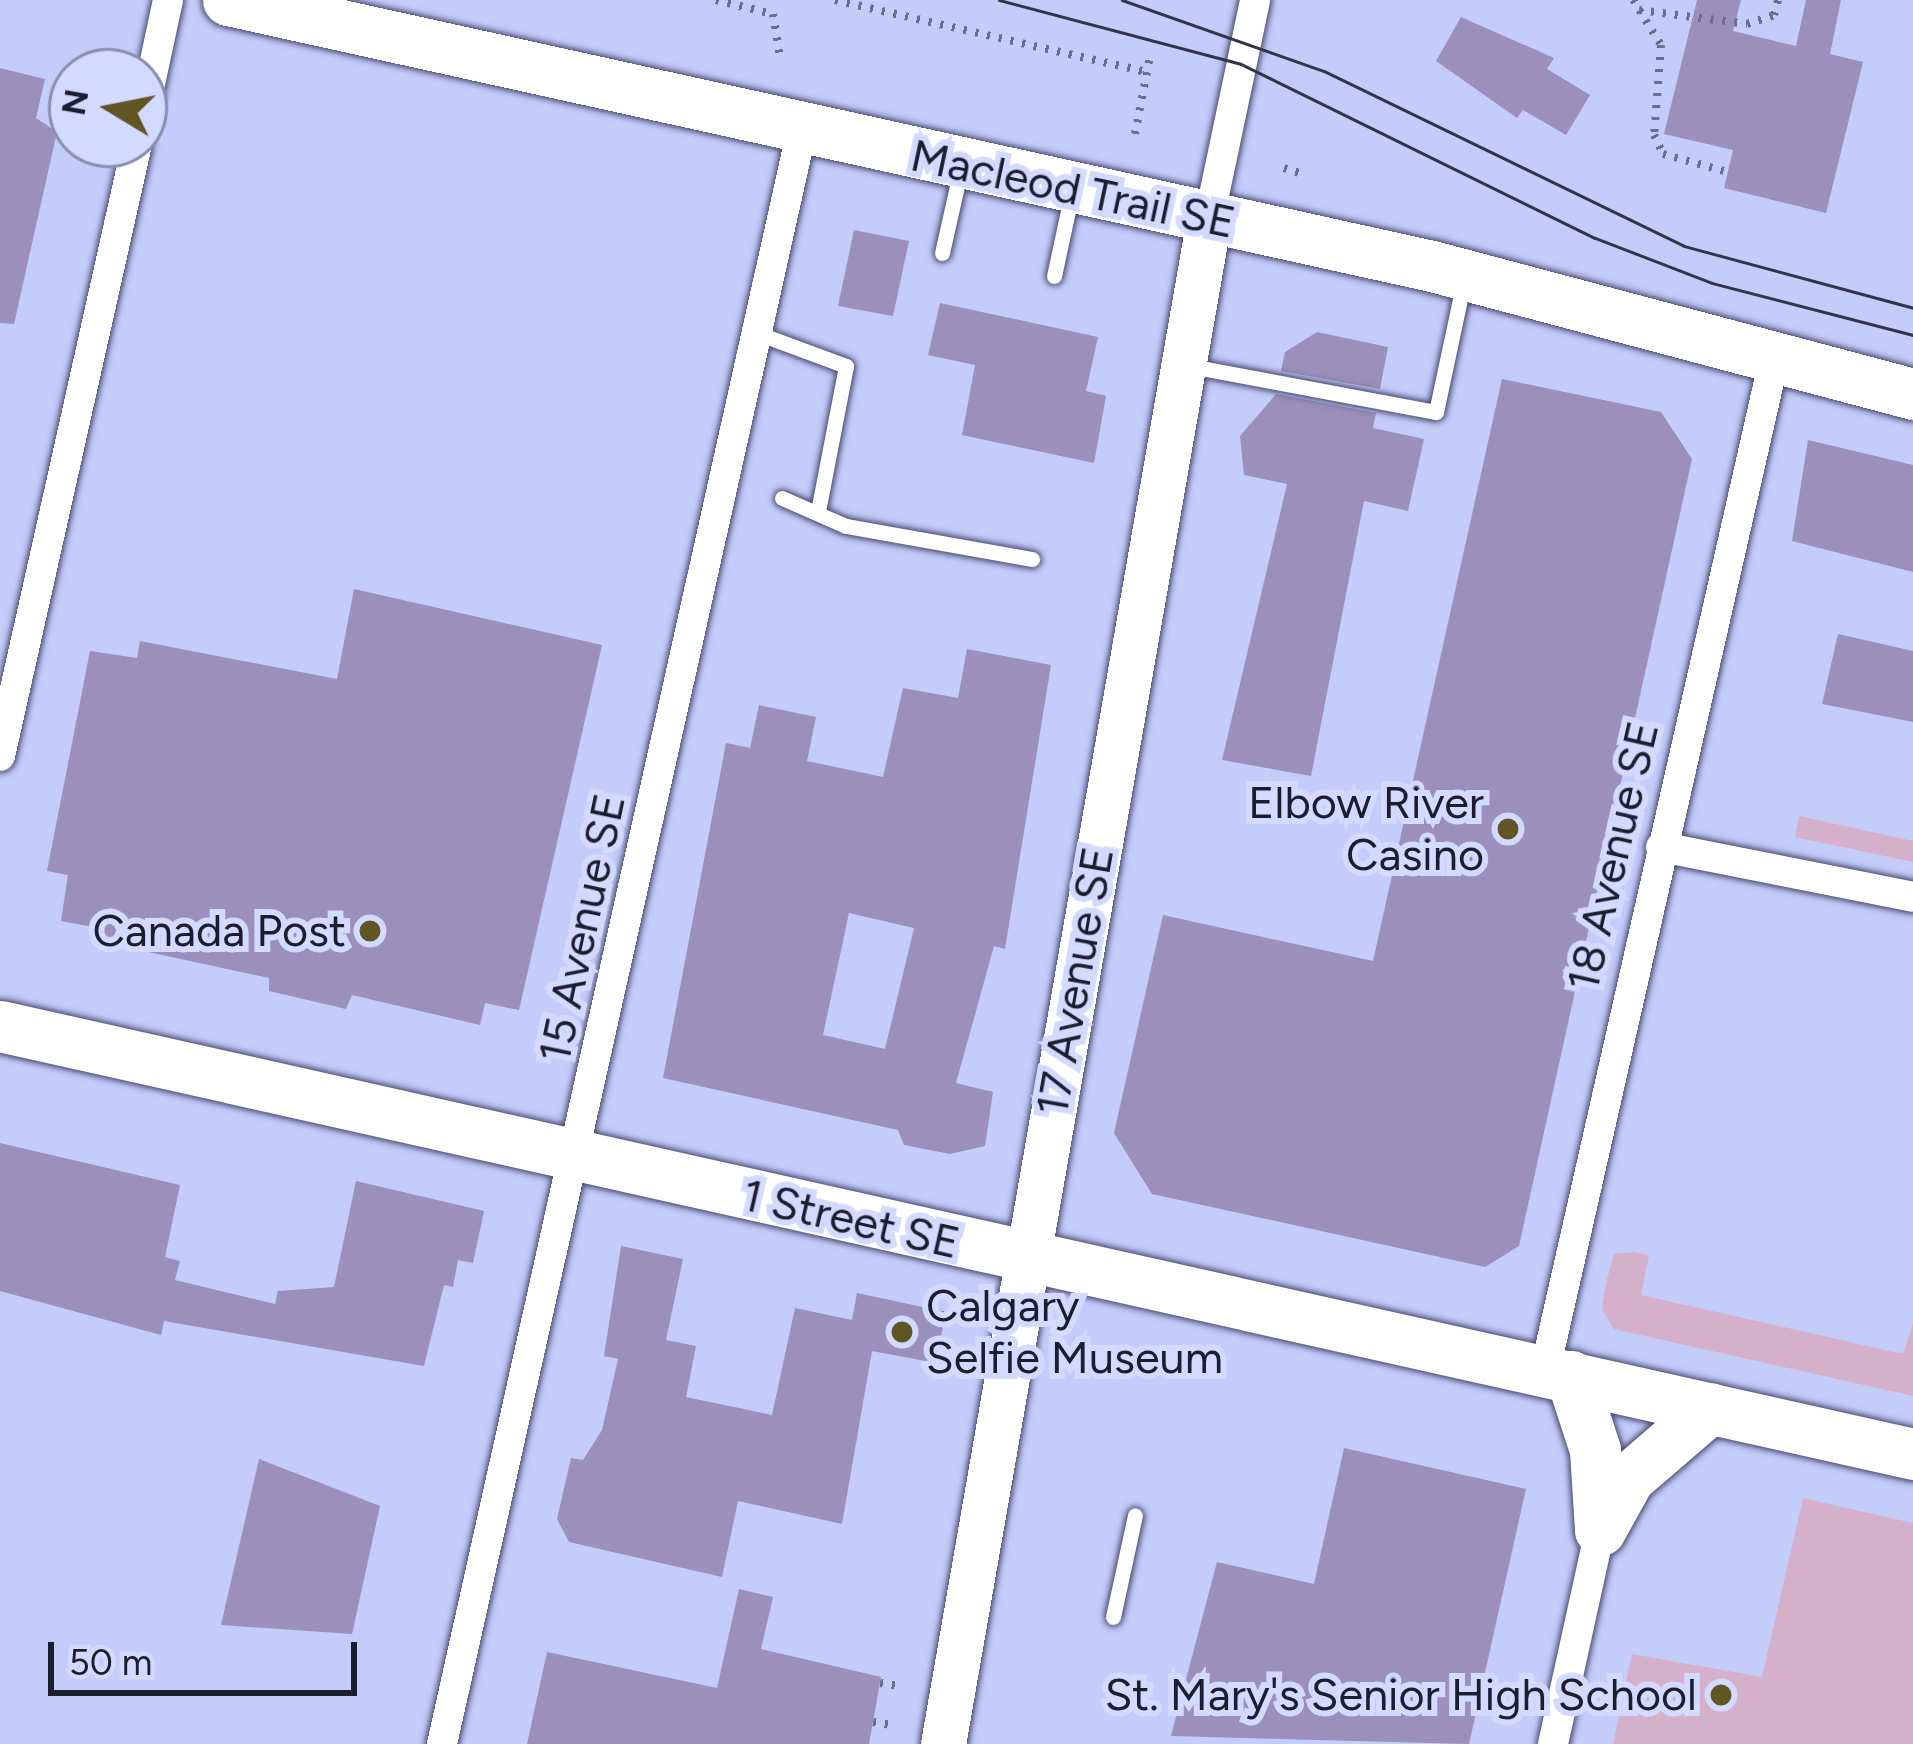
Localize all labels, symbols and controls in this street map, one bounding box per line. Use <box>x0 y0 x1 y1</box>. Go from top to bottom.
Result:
north arrow <box>48 48 168 168</box>
text: N <box>54 86 96 118</box>
street label: Macleod Trail SE <box>906 128 1240 250</box>
street label: 18 Avenue SE <box>1556 716 1670 996</box>
place label: Elbow River Casino <box>1248 776 1484 882</box>
street label: 15 Avenue SE <box>527 789 637 1067</box>
marker: Elbow River Casino <box>1495 816 1521 842</box>
street label: 17 Avenue SE <box>1025 843 1125 1119</box>
place label: Canada Post <box>92 904 346 958</box>
marker: Canada Post <box>357 918 383 944</box>
street label: 1 Street SE <box>737 1168 965 1270</box>
place label: Calgary Selfie Museum <box>926 1279 1223 1385</box>
marker: Calgary Selfie Museum <box>889 1319 915 1345</box>
scale bar <box>54 1618 363 1692</box>
text: 50 m <box>69 1641 152 1684</box>
place label: St. Mary's Senior High School <box>1105 1668 1697 1722</box>
marker: St. Mary's Senior High School <box>1708 1682 1734 1708</box>

